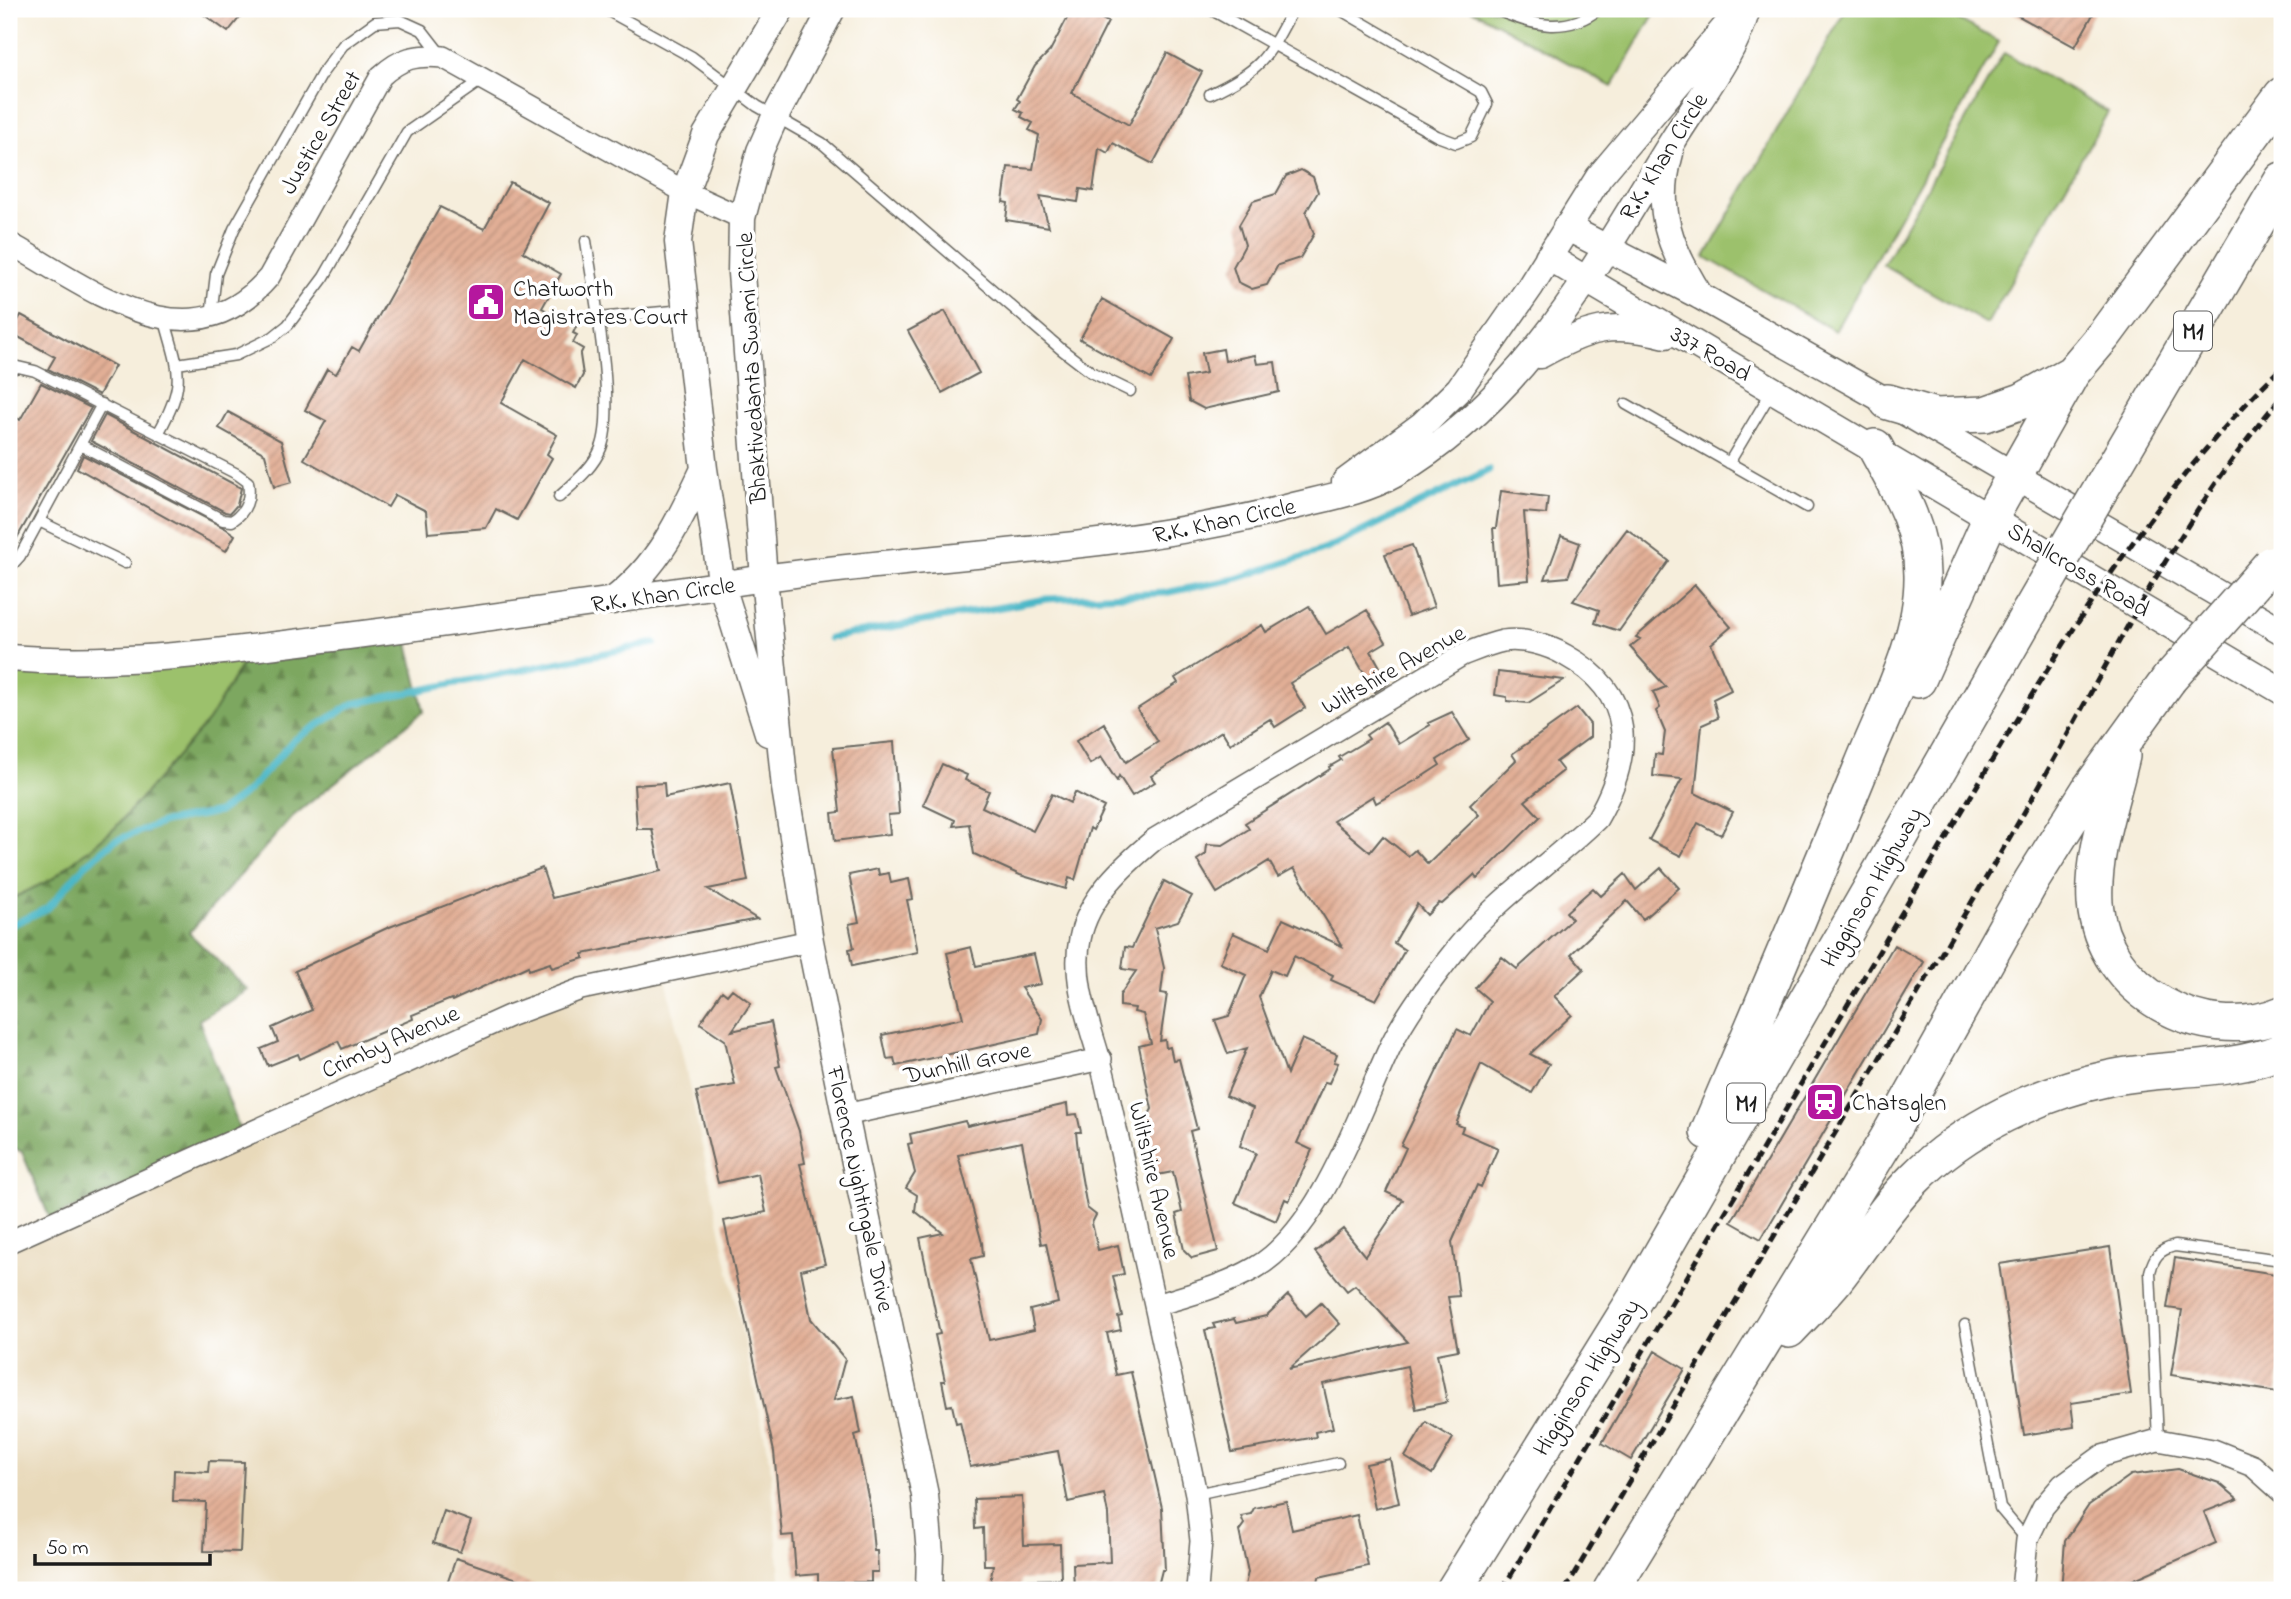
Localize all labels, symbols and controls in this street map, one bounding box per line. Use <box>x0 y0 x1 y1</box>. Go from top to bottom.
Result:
street label: Justice Street <box>273 65 372 202</box>
street label: R.K. Khan Circle <box>1612 86 1718 228</box>
street label: Bhaktivedanta Swami Circle <box>729 231 778 505</box>
place label: Chatworth Magistrates Court <box>513 273 688 336</box>
public building icon: Chatworth Magistrates Court <box>465 281 507 323</box>
road number: M1 <box>2174 312 2212 350</box>
street label: 337 Road <box>1663 318 1757 393</box>
street label: R.K. Khan Circle <box>1150 490 1299 555</box>
street label: Shallcross Road <box>2000 515 2156 628</box>
street label: R.K. Khan Circle <box>589 569 738 624</box>
street label: Wiltshire Avenue <box>1316 617 1473 725</box>
street label: Higginson Highway <box>1813 802 1934 975</box>
street label: Crimby Avenue <box>317 997 466 1090</box>
street label: Dunhill Grove <box>900 1034 1034 1095</box>
street label: Florence Nightingale Drive <box>815 1063 902 1316</box>
station icon: Chatsglen <box>1804 1081 1846 1123</box>
road number: M1 <box>1727 1084 1765 1122</box>
place label: Chatsglen <box>1852 1087 1946 1122</box>
street label: Wiltshire Avenue <box>1118 1099 1188 1263</box>
street label: Higginson Highway <box>1526 1293 1652 1464</box>
scale bar <box>35 1522 210 1566</box>
text: 50 m <box>46 1534 89 1564</box>

